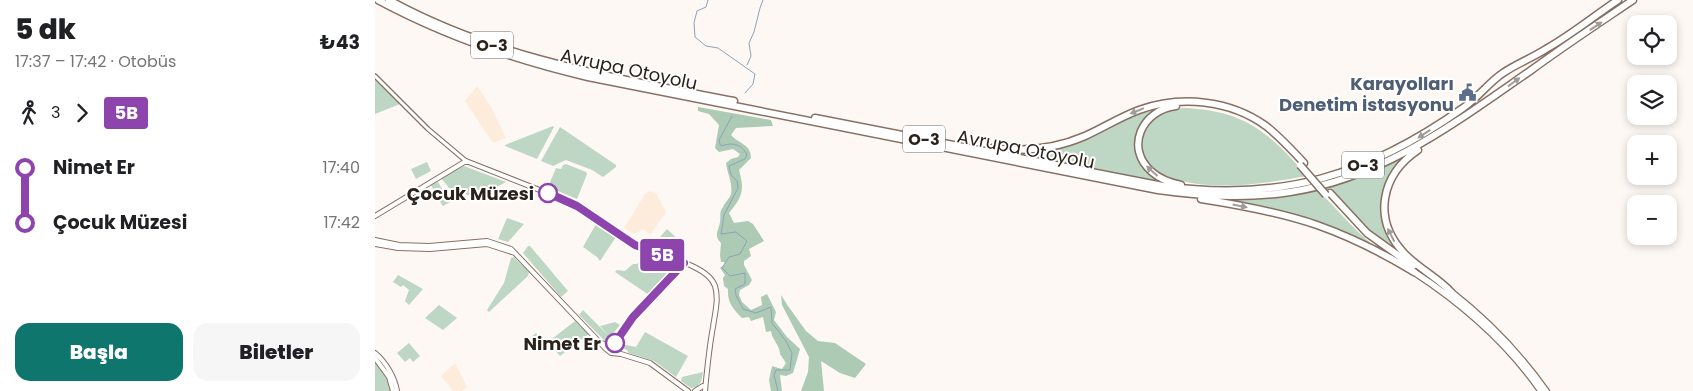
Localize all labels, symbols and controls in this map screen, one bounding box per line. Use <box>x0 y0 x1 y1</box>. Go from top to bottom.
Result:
text: 5 dk <box>15 10 76 49</box>
map controls <box>1627 15 1677 245</box>
button: locate <box>1627 15 1677 65</box>
one-way arrow <box>1589 21 1602 31</box>
text: ₺43 <box>320 29 360 56</box>
road number: O-3 <box>471 32 513 58</box>
street label: Avrupa Otoyolu <box>558 42 700 96</box>
text: 17:37 – 17:42 · Otobüs <box>15 50 176 73</box>
place label: Karayolları Denetim İstasyonu <box>1279 71 1454 117</box>
button: layers <box>1627 75 1677 125</box>
one-way arrow <box>1507 77 1521 87</box>
public building icon: Karayolları Denetim İstasyonu <box>1458 83 1478 103</box>
icon: walk <box>15 99 43 127</box>
icon: forward <box>68 99 96 127</box>
text: 5B <box>114 100 138 125</box>
text: 3 <box>51 101 60 124</box>
one-way arrow <box>1130 108 1144 116</box>
street label: Avrupa Otoyolu <box>955 123 1097 175</box>
road number: O-3 <box>903 126 945 152</box>
one-way arrow <box>1417 130 1430 139</box>
button: + <box>1627 135 1677 185</box>
road number: O-3 <box>1342 152 1384 178</box>
text: Nimet Er <box>53 154 135 181</box>
text: 17:40 <box>323 156 360 179</box>
one-way arrow <box>1147 165 1159 177</box>
place label: Çocuk Müzesi <box>407 181 534 206</box>
marker: Çocuk Müzesi <box>538 183 558 203</box>
button: − <box>1627 195 1677 245</box>
one-way arrow <box>1232 202 1248 210</box>
text: Çocuk Müzesi <box>53 209 187 236</box>
text: 17:42 <box>323 211 360 234</box>
one-way arrow <box>1387 227 1396 242</box>
line badge: 5B <box>639 239 685 271</box>
text: 5B <box>650 242 674 267</box>
button: Başla <box>15 323 183 381</box>
button: Biletler <box>193 323 360 381</box>
place label: Nimet Er <box>523 331 601 356</box>
marker: Nimet Er <box>605 333 625 353</box>

